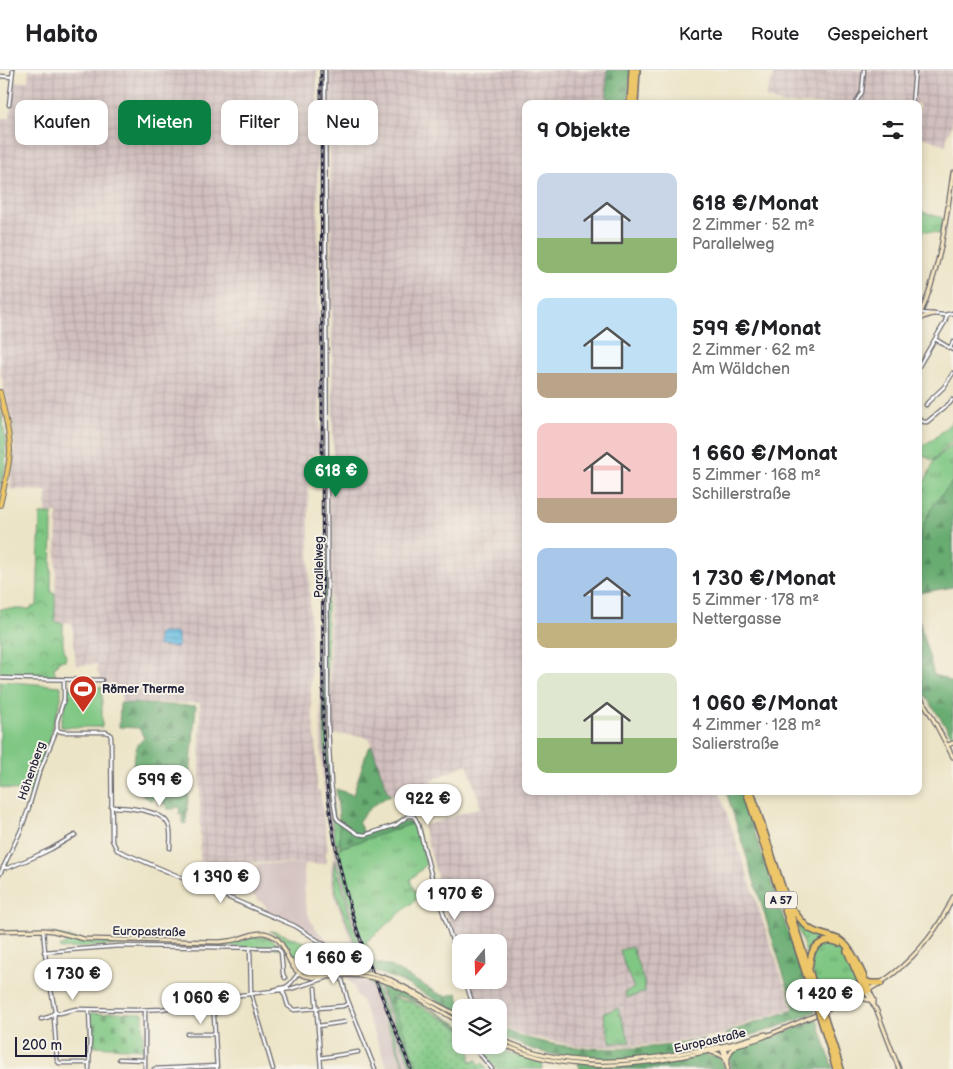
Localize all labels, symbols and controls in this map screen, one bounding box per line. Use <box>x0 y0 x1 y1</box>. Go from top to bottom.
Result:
text: Habito <box>25 20 98 49</box>
text: Karte <box>679 24 723 45</box>
text: Route <box>751 24 799 45</box>
text: Gespeichert <box>827 24 928 45</box>
chip: Kaufen <box>15 100 108 145</box>
chip: Mieten <box>118 100 211 145</box>
chip: Filter <box>221 100 298 145</box>
chip: Neu <box>308 100 378 145</box>
icon: filters <box>879 116 907 144</box>
text: 9 Objekte <box>537 118 630 143</box>
text: 618 €/Monat <box>692 191 819 216</box>
icon: home <box>577 193 637 253</box>
text: 2 Zimmer · 52 m² <box>692 216 815 235</box>
text: Parallelweg <box>692 235 774 254</box>
text: 599 €/Monat <box>692 316 821 341</box>
icon: home <box>577 318 637 378</box>
text: 2 Zimmer · 62 m² <box>692 341 815 360</box>
text: Am Wäldchen <box>692 360 790 379</box>
text: 1 660 €/Monat <box>692 441 837 466</box>
icon: home <box>577 443 637 503</box>
pin: 618 € <box>301 456 371 498</box>
text: 618 € <box>315 462 357 481</box>
text: 5 Zimmer · 168 m² <box>692 466 821 485</box>
text: Schillerstraße <box>692 485 791 504</box>
street label: Parallelweg <box>312 536 327 598</box>
text: 1 730 €/Monat <box>692 566 836 591</box>
icon: home <box>577 568 637 628</box>
text: 5 Zimmer · 178 m² <box>692 591 819 610</box>
text: Nettergasse <box>692 610 781 629</box>
sports icon: Römer Therme <box>68 674 98 713</box>
place label: Römer Therme <box>102 682 185 697</box>
text: 1 060 €/Monat <box>692 691 838 716</box>
icon: home <box>577 693 637 753</box>
text: 4 Zimmer · 128 m² <box>692 716 821 735</box>
text: Salierstraße <box>692 735 779 754</box>
street label: Höhenberg <box>15 740 49 802</box>
pin: 599 € <box>125 764 195 807</box>
text: 599 € <box>138 771 182 790</box>
pin: 922 € <box>393 784 463 826</box>
text: 922 € <box>406 790 450 809</box>
pin: 1 390 € <box>175 862 267 904</box>
text: 1 390 € <box>193 868 249 887</box>
pin: 1 970 € <box>409 878 501 921</box>
text: 1 970 € <box>427 885 483 904</box>
road number: A 57 <box>765 892 797 908</box>
street label: Europastraße <box>112 924 186 940</box>
north arrow <box>452 934 508 989</box>
map controls <box>452 934 507 1054</box>
pin: 1 660 € <box>288 942 380 985</box>
text: 1 660 € <box>306 949 362 968</box>
pin: 1 730 € <box>27 958 119 1001</box>
text: 1 730 € <box>45 965 101 984</box>
pin: 1 420 € <box>779 978 871 1021</box>
pin: 1 060 € <box>155 982 247 1025</box>
text: 1 420 € <box>797 985 853 1004</box>
text: 1 060 € <box>172 989 230 1008</box>
button: layers <box>452 999 507 1054</box>
street label: Europastraße <box>673 1025 747 1057</box>
scale bar <box>15 1034 88 1057</box>
text: 200 m <box>22 1037 62 1054</box>

